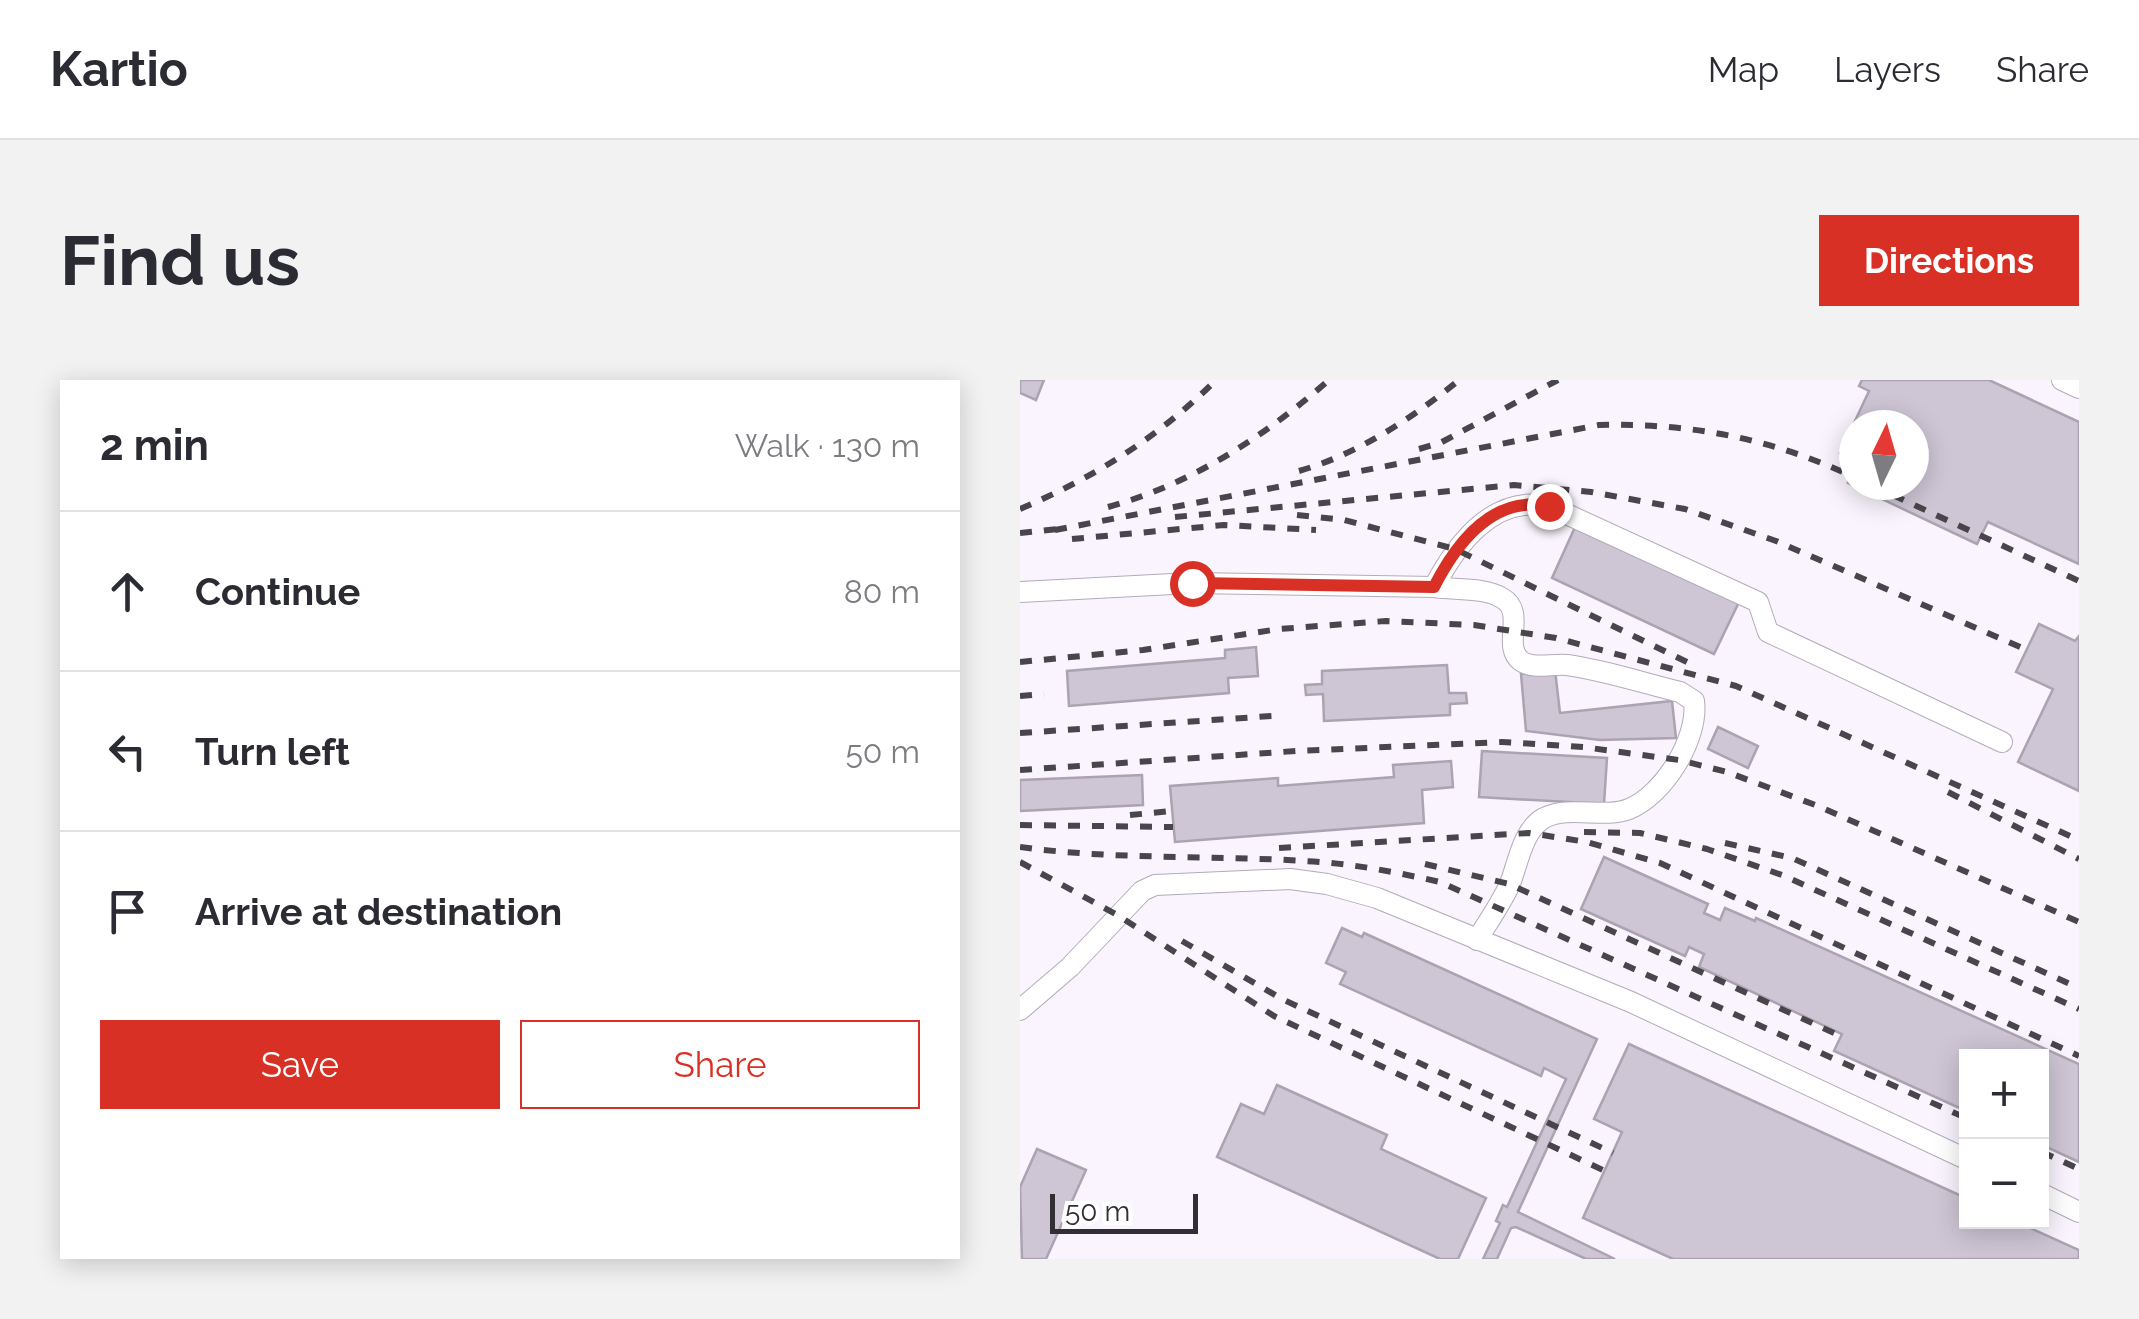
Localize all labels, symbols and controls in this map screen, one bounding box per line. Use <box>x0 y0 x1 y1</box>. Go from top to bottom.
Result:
text: Kartio <box>50 41 188 97</box>
text: Map <box>1708 49 1779 90</box>
text: Layers <box>1834 49 1941 90</box>
text: Share <box>1996 49 2089 90</box>
button: Directions <box>1819 215 2079 306</box>
text: Find us <box>60 219 300 301</box>
north arrow <box>1839 410 1929 500</box>
text: 2 min <box>100 421 209 470</box>
text: Walk · 130 m <box>735 427 920 464</box>
route end <box>1527 484 1573 530</box>
route start <box>1170 561 1216 607</box>
icon: ahead <box>100 564 155 619</box>
text: Continue <box>195 569 360 614</box>
text: 80 m <box>844 573 920 610</box>
icon: left <box>100 724 155 779</box>
text: Turn left <box>195 729 350 774</box>
text: 50 m <box>845 733 920 770</box>
icon: arrive <box>100 884 155 939</box>
text: Arrive at destination <box>195 889 562 934</box>
button: Save <box>100 1020 500 1109</box>
button: Share <box>520 1020 920 1109</box>
map controls <box>1959 1049 2049 1229</box>
button: + <box>1959 1049 2049 1139</box>
button: − <box>1959 1139 2049 1229</box>
scale bar <box>1050 1189 1198 1234</box>
text: 50 m <box>1065 1195 1130 1228</box>

